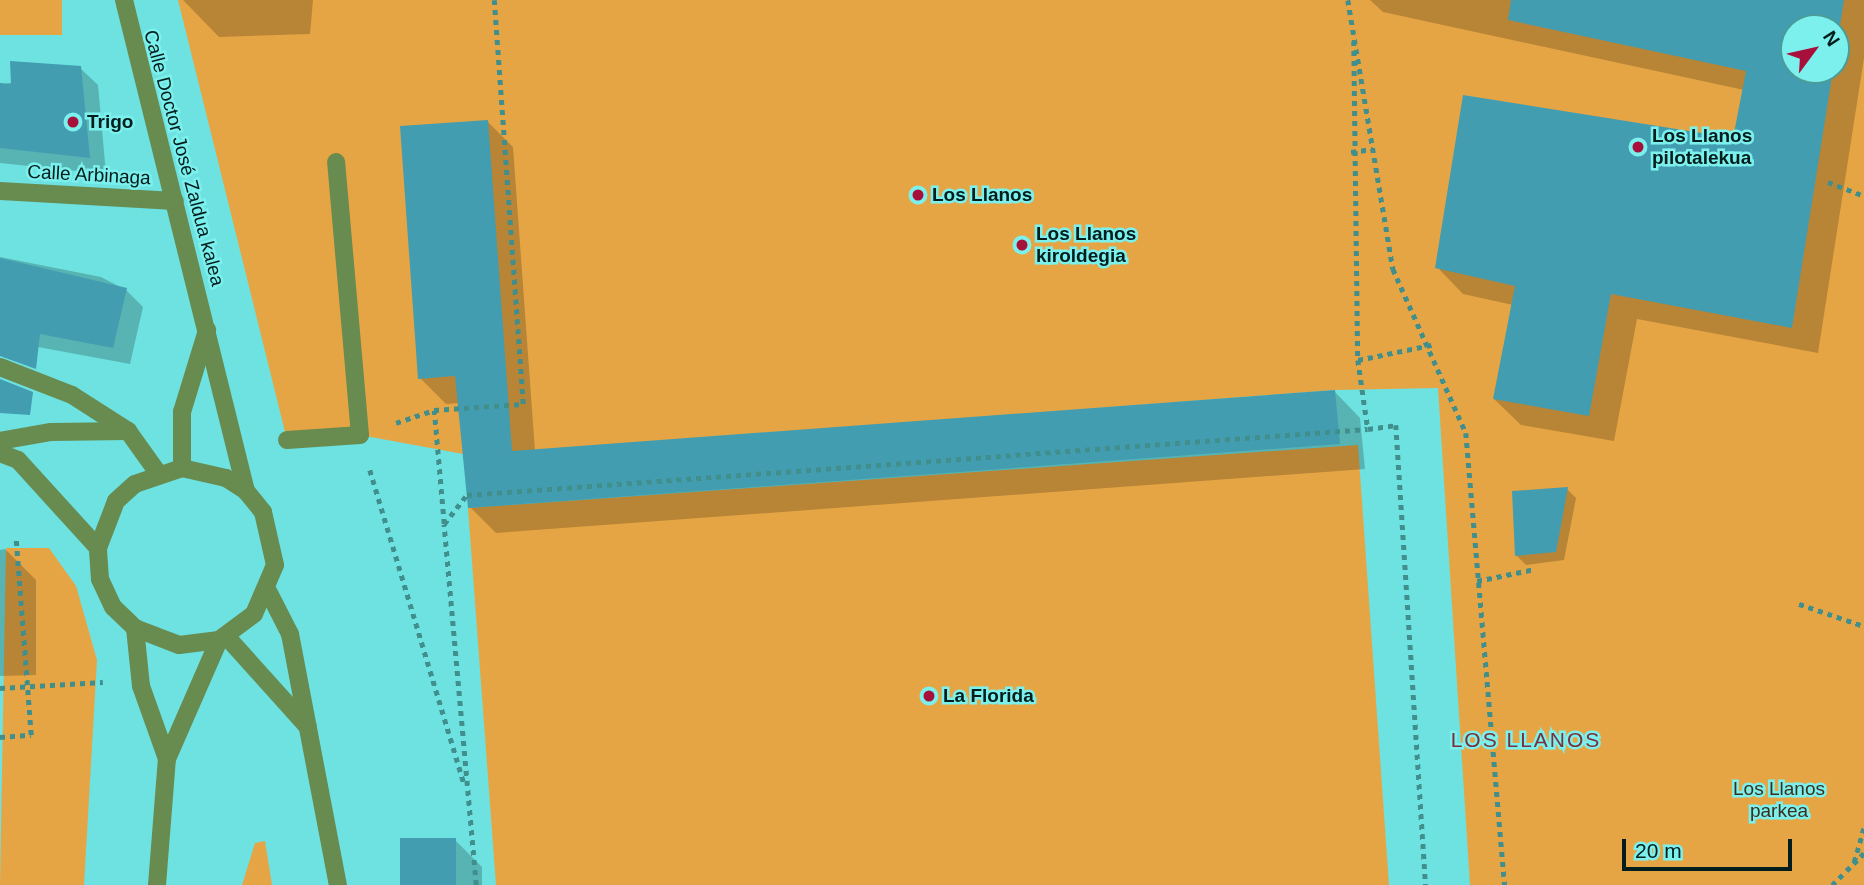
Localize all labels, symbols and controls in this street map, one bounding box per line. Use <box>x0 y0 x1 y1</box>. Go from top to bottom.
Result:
north arrow <box>1780 14 1850 84</box>
text: N <box>1819 27 1844 50</box>
street label: Calle Doctor José Zaldua kalea <box>139 28 229 288</box>
place label: Trigo <box>87 111 133 133</box>
marker: Trigo <box>65 114 81 130</box>
place label: Los Llanos pilotalekua <box>1652 125 1752 169</box>
marker: Los Llanos pilotalekua <box>1630 139 1646 155</box>
street label: Calle Arbinaga <box>26 160 152 190</box>
place label: Los Llanos <box>932 184 1032 206</box>
marker: Los Llanos <box>910 187 926 203</box>
place label: Los Llanos kiroldegia <box>1036 223 1136 267</box>
marker: Los Llanos kiroldegia <box>1014 237 1030 253</box>
place label: La Florida <box>943 685 1034 707</box>
marker: La Florida <box>921 688 937 704</box>
district label: LOS LLANOS <box>1452 727 1600 753</box>
park label: Los Llanos parkea <box>1733 778 1825 822</box>
scale bar <box>1626 826 1796 870</box>
text: 20 m <box>1635 839 1682 862</box>

